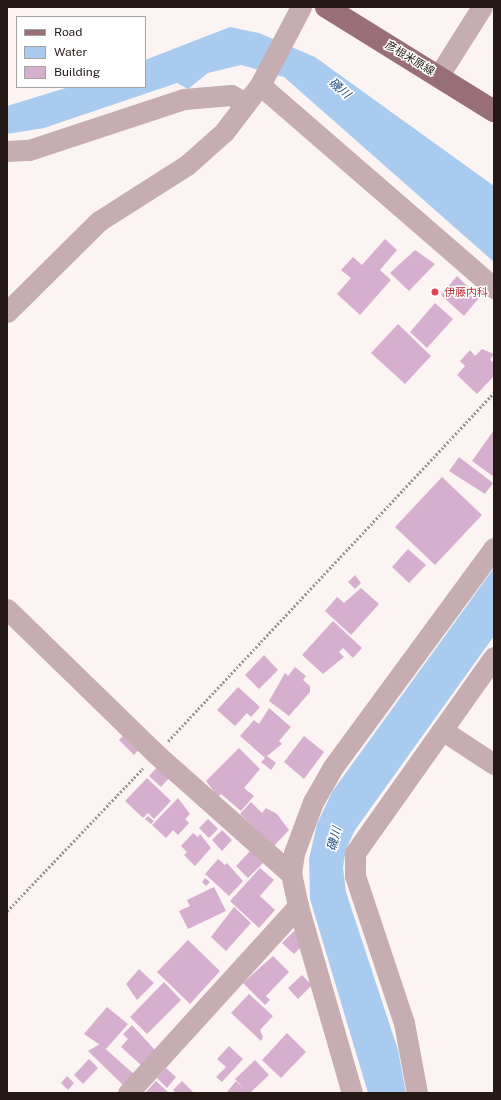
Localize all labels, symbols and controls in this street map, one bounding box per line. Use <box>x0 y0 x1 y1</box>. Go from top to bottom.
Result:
legend <box>16 16 146 88</box>
text: Road <box>54 25 82 39</box>
street label: 彦根米原線 <box>383 38 437 78</box>
text: Water <box>54 45 87 59</box>
text: Building <box>54 65 100 79</box>
water label: 磯川 <box>325 76 353 102</box>
place label: 伊藤内科 <box>444 285 488 299</box>
marker: 伊藤内科 <box>429 286 441 298</box>
water label: 磯川 <box>325 826 345 852</box>

